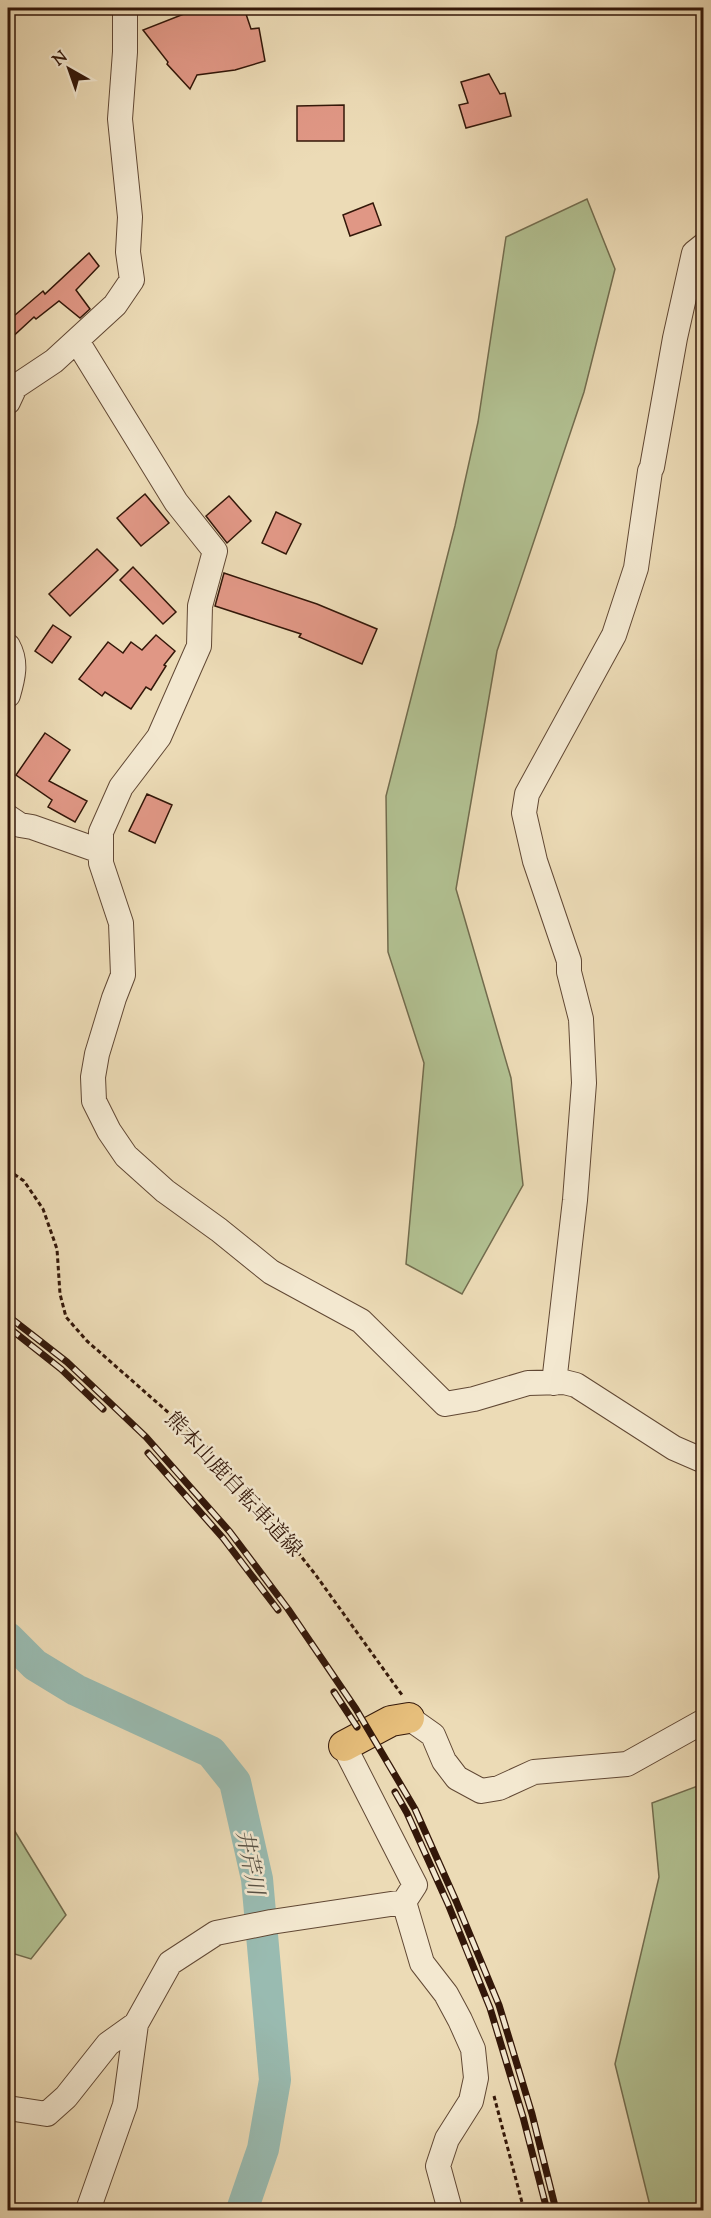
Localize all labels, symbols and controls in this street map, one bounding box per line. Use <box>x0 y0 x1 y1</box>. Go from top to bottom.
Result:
north arrow <box>39 39 99 99</box>
text: N <box>49 46 73 72</box>
street label: 熊本山鹿自転車道線 <box>157 1406 308 1565</box>
water label: 井芹川 <box>226 1827 270 1900</box>

